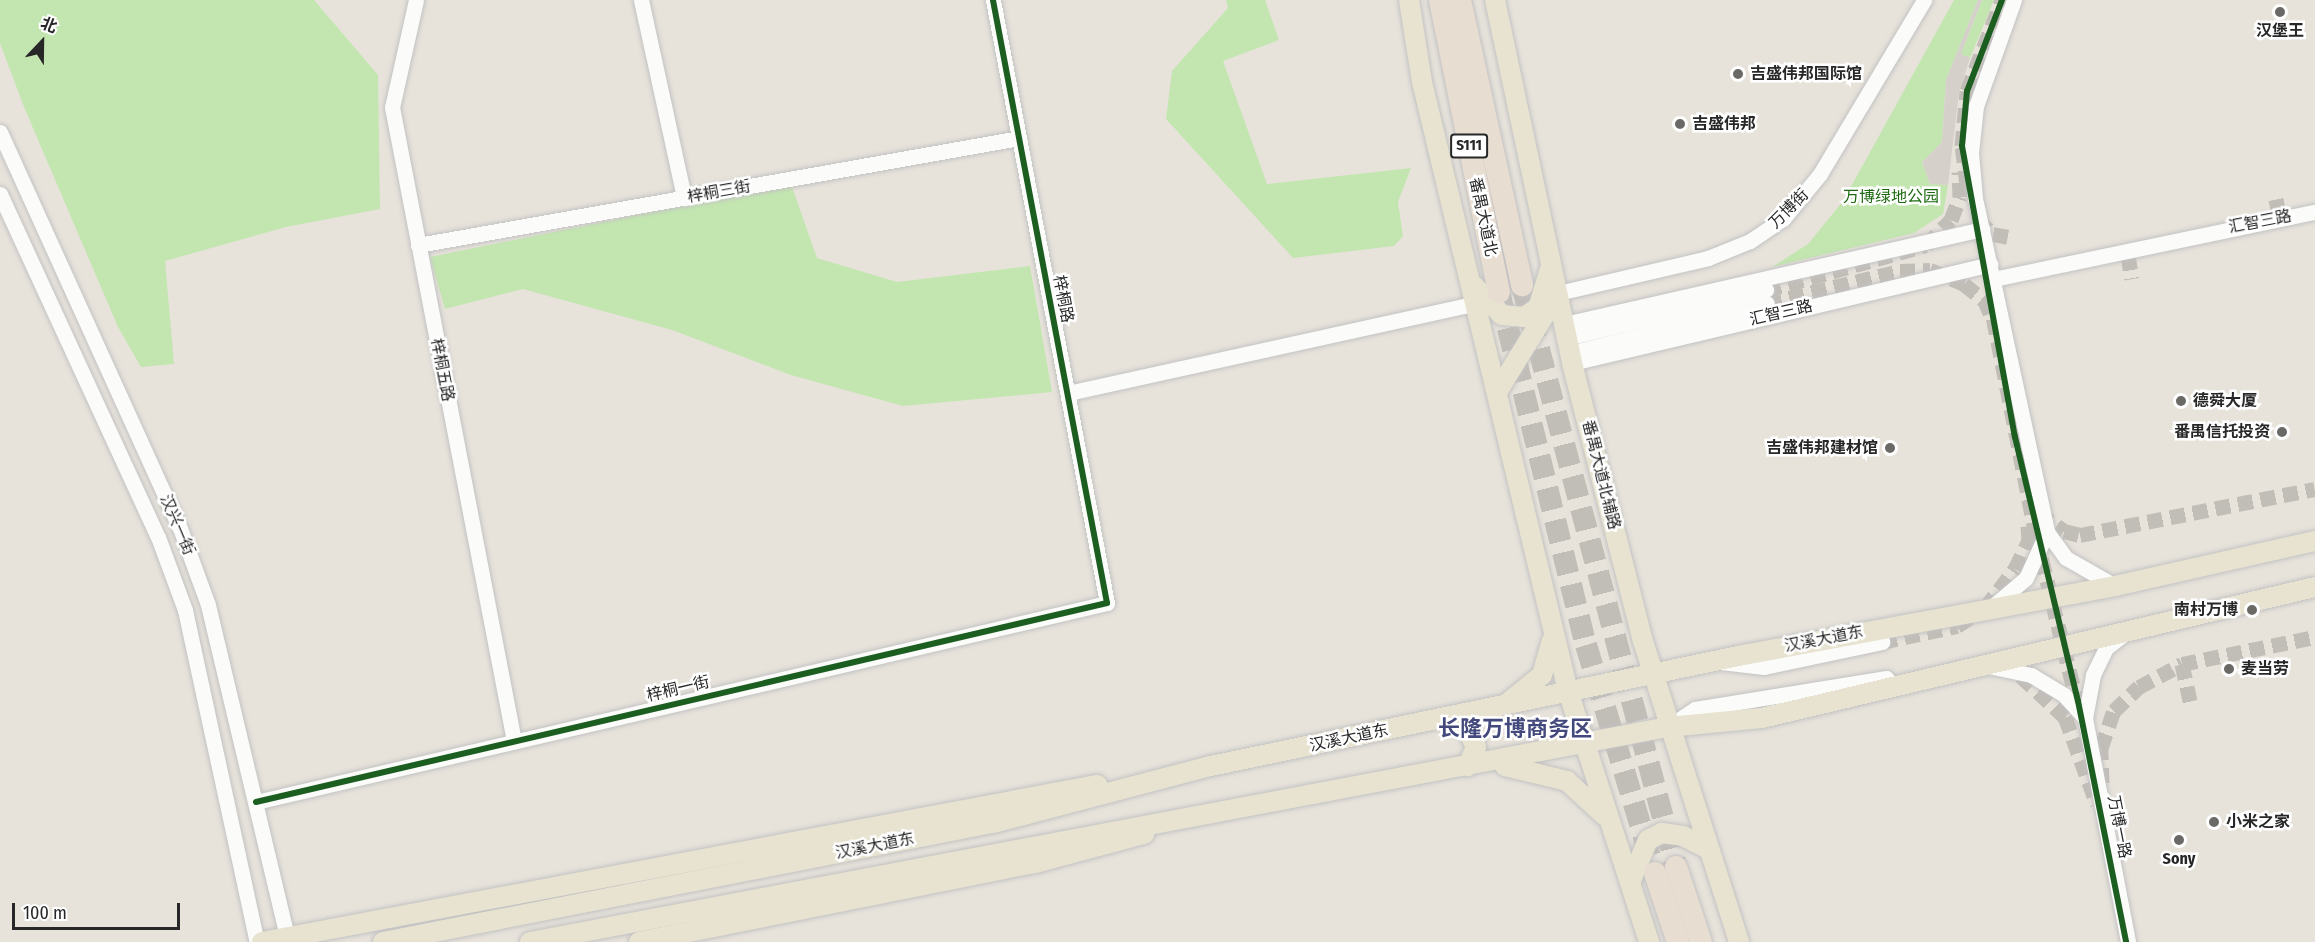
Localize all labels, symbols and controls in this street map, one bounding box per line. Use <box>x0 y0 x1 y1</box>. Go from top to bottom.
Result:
marker: 汉堡王 <box>2273 5 2287 19</box>
north arrow <box>12 12 72 72</box>
text: 北 <box>38 13 60 37</box>
place label: 汉堡王 <box>2256 21 2304 41</box>
place label: 吉盛伟邦国际馆 <box>1750 64 1862 84</box>
marker: 吉盛伟邦国际馆 <box>1731 67 1745 81</box>
place label: 吉盛伟邦 <box>1692 114 1756 134</box>
marker: 吉盛伟邦 <box>1673 117 1687 131</box>
road number: S111 <box>1450 134 1488 158</box>
street label: 番禺大道北 <box>1465 176 1501 258</box>
street label: 梓桐三街 <box>686 177 752 207</box>
street label: 万博街 <box>1765 185 1813 233</box>
park label: 万博绿地公园 <box>1843 187 1939 207</box>
street label: 汇智三路 <box>2227 206 2293 238</box>
street label: 梓桐路 <box>1049 274 1077 324</box>
street label: 汇智三路 <box>1748 296 1814 330</box>
street label: 梓桐五路 <box>426 337 458 403</box>
place label: 德舜大厦 <box>2193 391 2257 411</box>
marker: 德舜大厦 <box>2174 394 2188 408</box>
street label: 番禺大道北辅路 <box>1578 418 1624 532</box>
place label: 番禺信托投资 <box>2174 422 2270 442</box>
marker: 番禺信托投资 <box>2275 425 2289 439</box>
place label: 吉盛伟邦建材馆 <box>1766 438 1878 458</box>
marker: 吉盛伟邦建材馆 <box>1883 441 1897 455</box>
street label: 汉兴一街 <box>156 492 198 558</box>
place label: 南村万博 <box>2174 600 2238 620</box>
marker: 南村万博 <box>2243 601 2261 619</box>
street label: 汉溪大道东 <box>1783 622 1865 656</box>
place label: 麦当劳 <box>2241 659 2289 679</box>
marker: 麦当劳 <box>2222 662 2236 676</box>
street label: 梓桐一街 <box>645 672 711 706</box>
district label: 长隆万博商务区 <box>1438 716 1592 742</box>
street label: 汉溪大道东 <box>1308 720 1390 756</box>
street label: 万博一路 <box>2103 794 2135 860</box>
place label: 小米之家 <box>2226 812 2290 832</box>
marker: 小米之家 <box>2207 815 2221 829</box>
street label: 汉溪大道东 <box>834 829 916 863</box>
marker: Sony <box>2172 833 2186 847</box>
place label: Sony <box>2163 849 2195 869</box>
scale bar <box>15 891 183 929</box>
text: 100 m <box>23 902 67 924</box>

